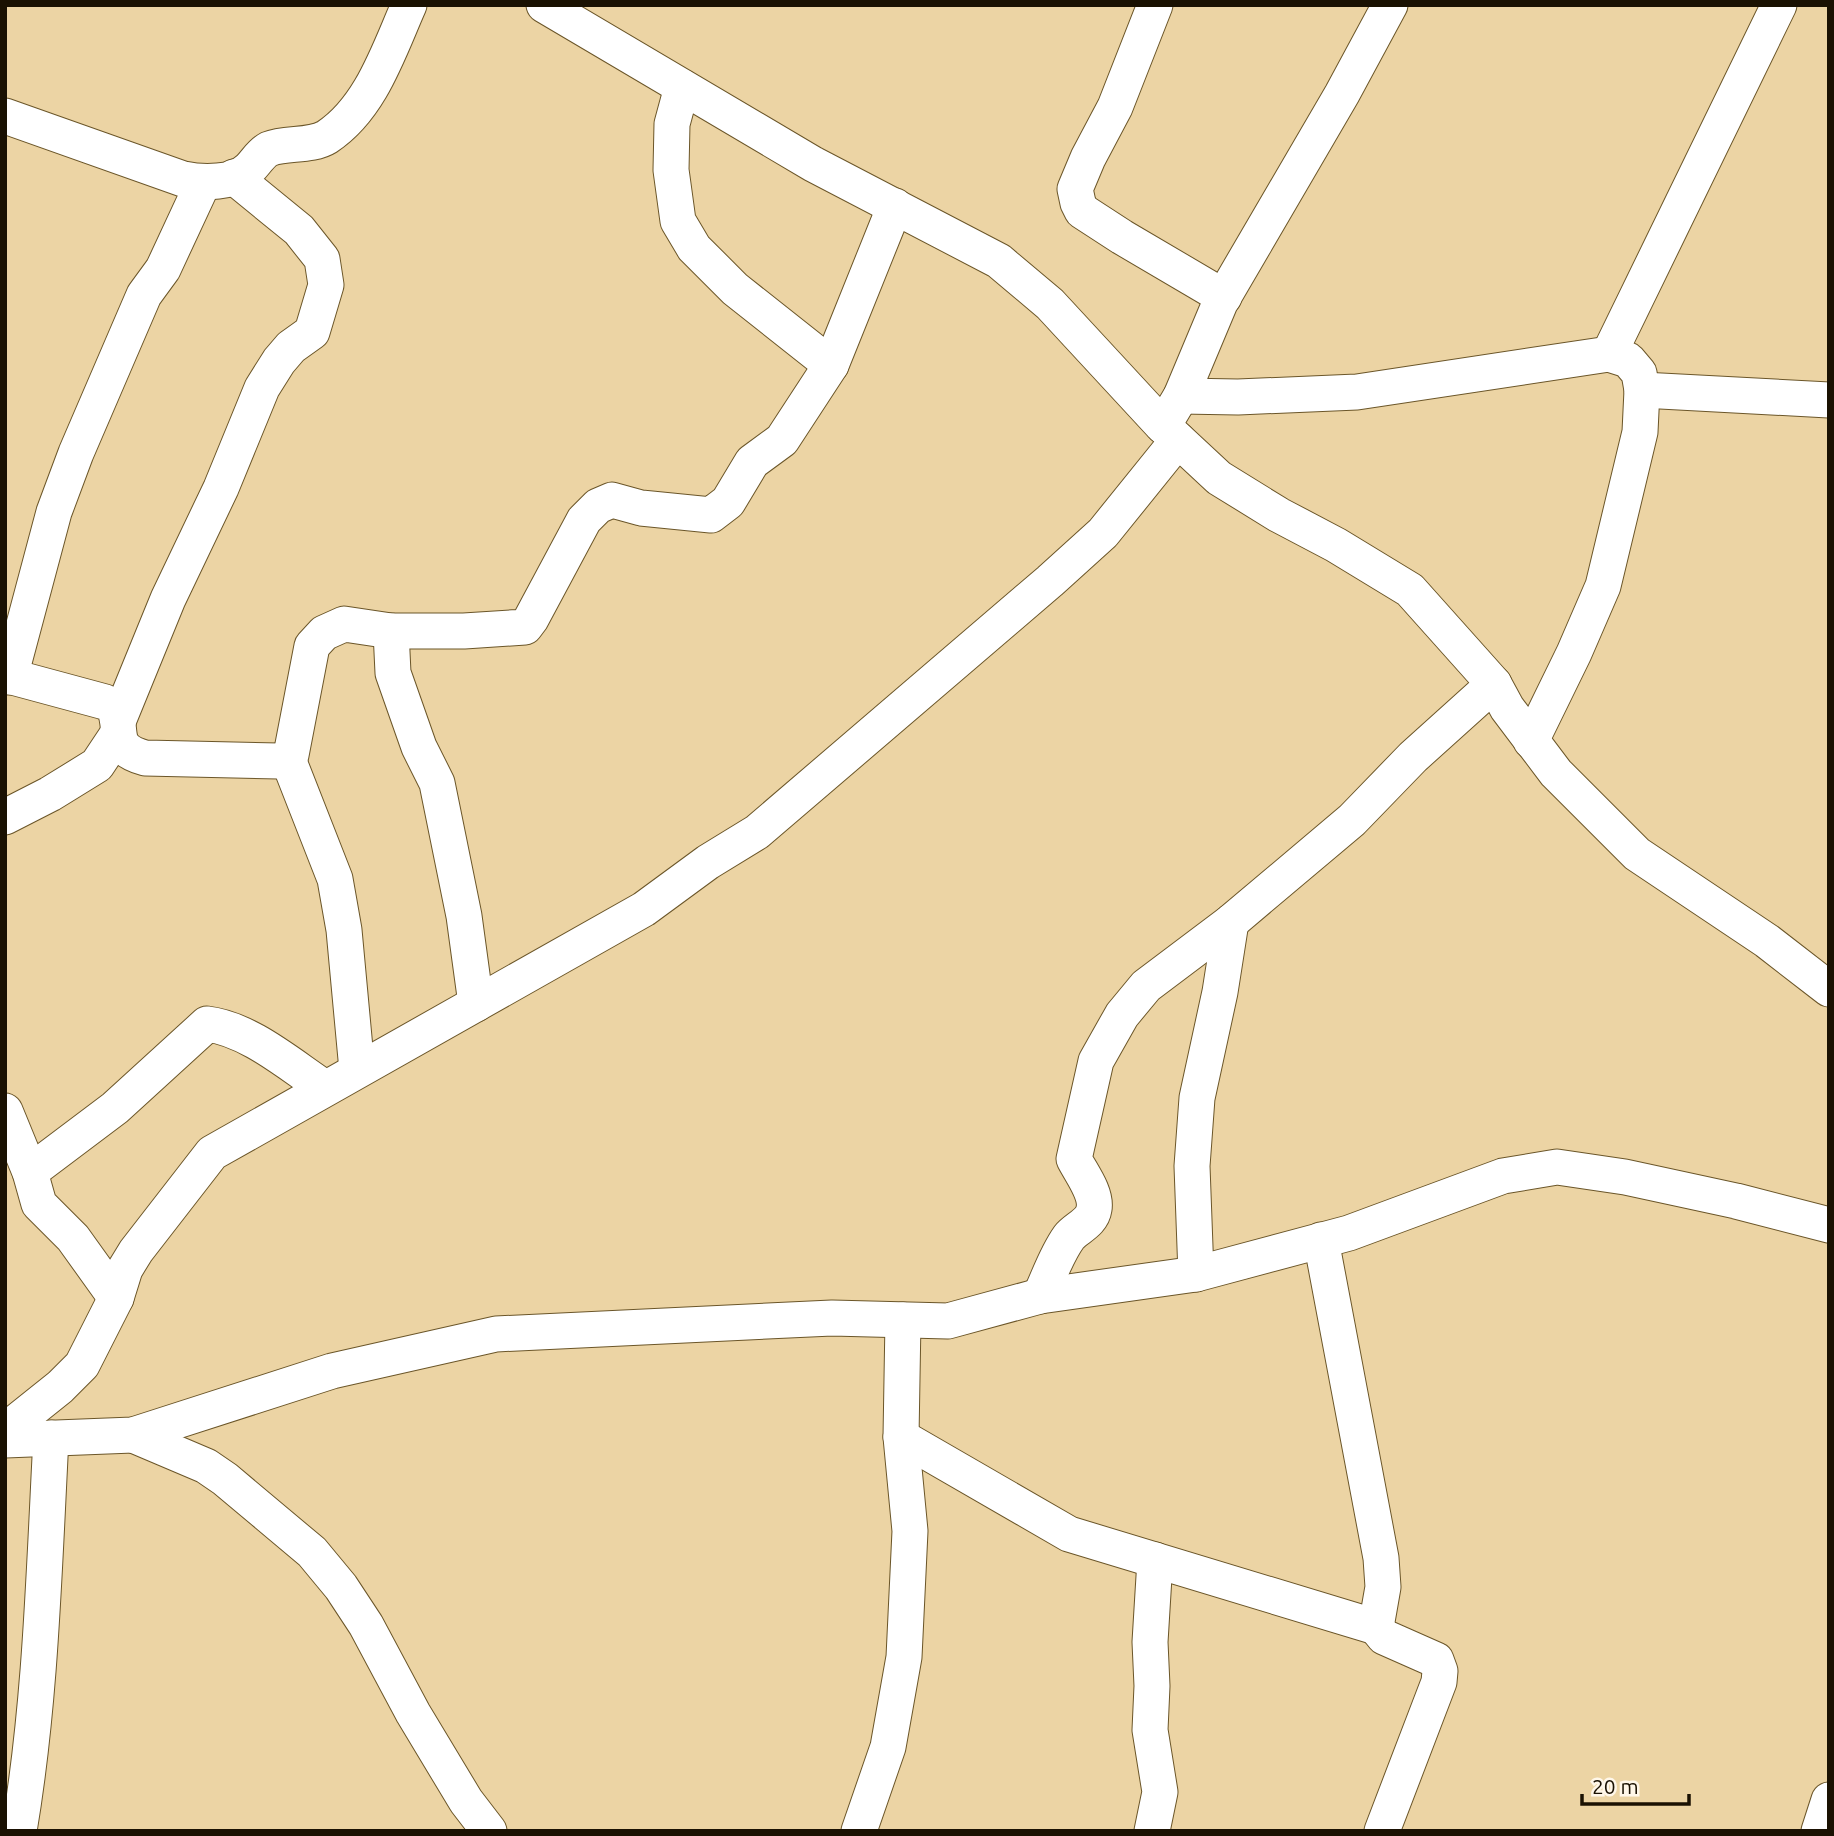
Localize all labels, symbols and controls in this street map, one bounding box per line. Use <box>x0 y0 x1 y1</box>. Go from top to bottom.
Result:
scale bar <box>1582 1762 1689 1806</box>
text: 20 m <box>1592 1774 1639 1798</box>

